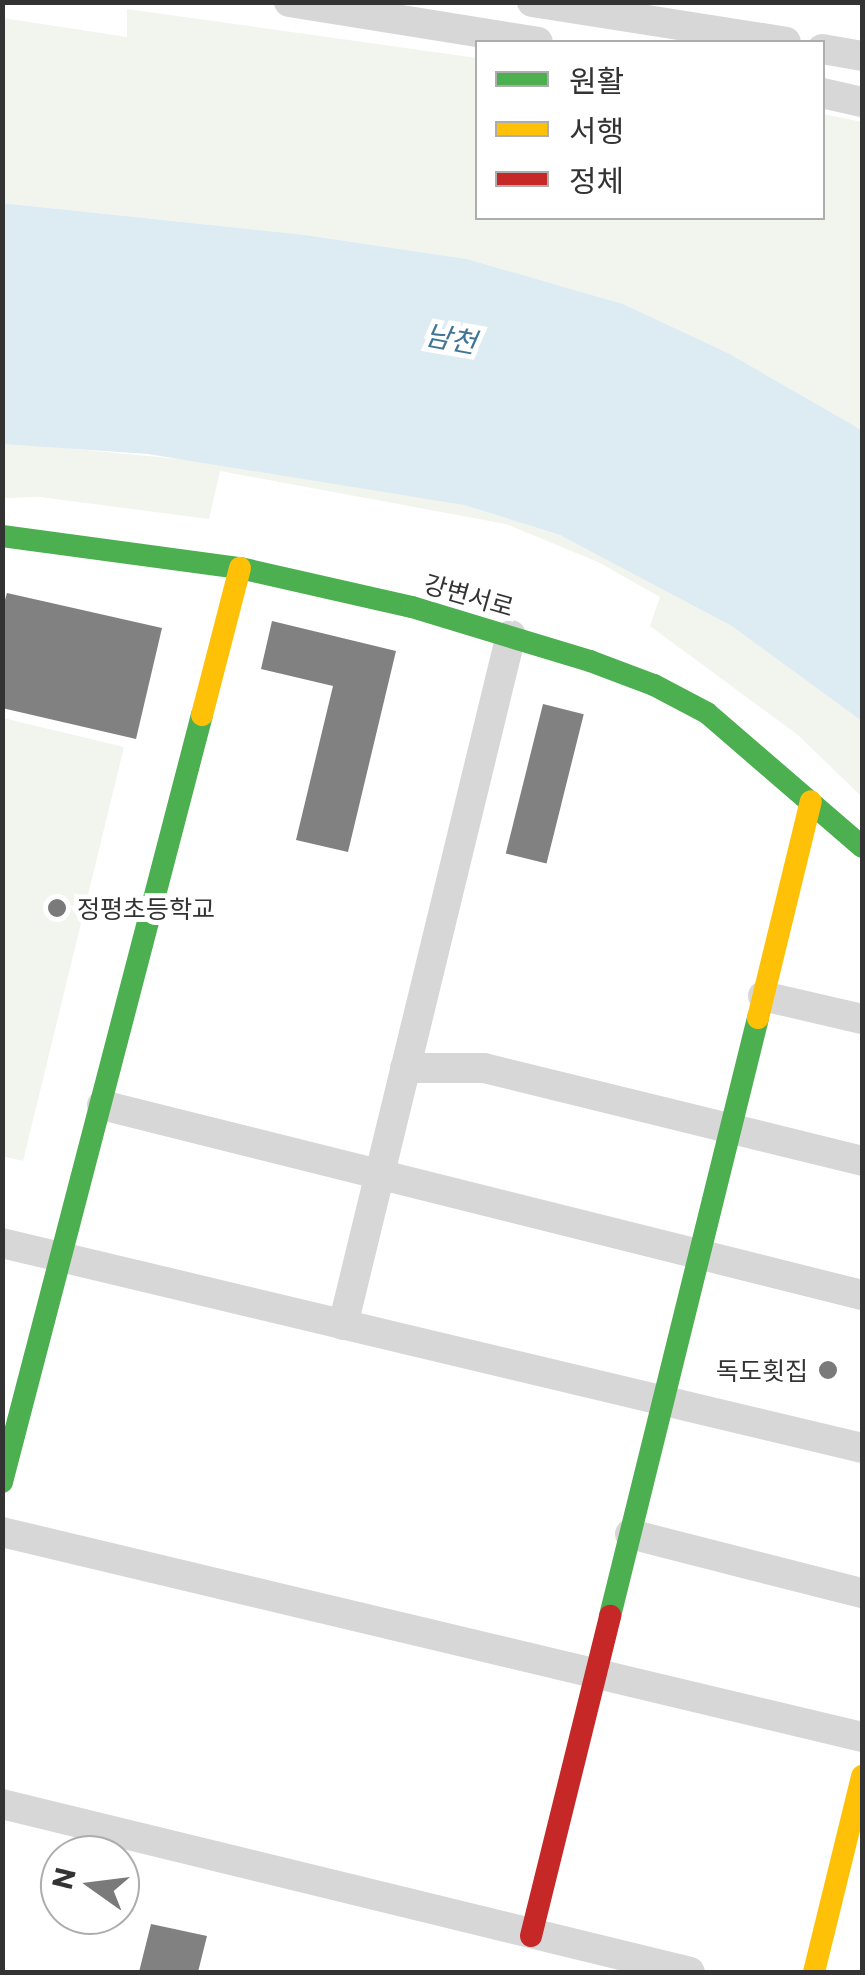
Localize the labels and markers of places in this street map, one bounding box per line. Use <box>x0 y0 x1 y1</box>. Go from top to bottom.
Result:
place label: 정평초등학교 <box>77 893 215 923</box>
marker: 정평초등학교 <box>46 897 68 919</box>
place label: 독도횟집 <box>716 1355 808 1385</box>
marker: 독도횟집 <box>817 1359 839 1381</box>

